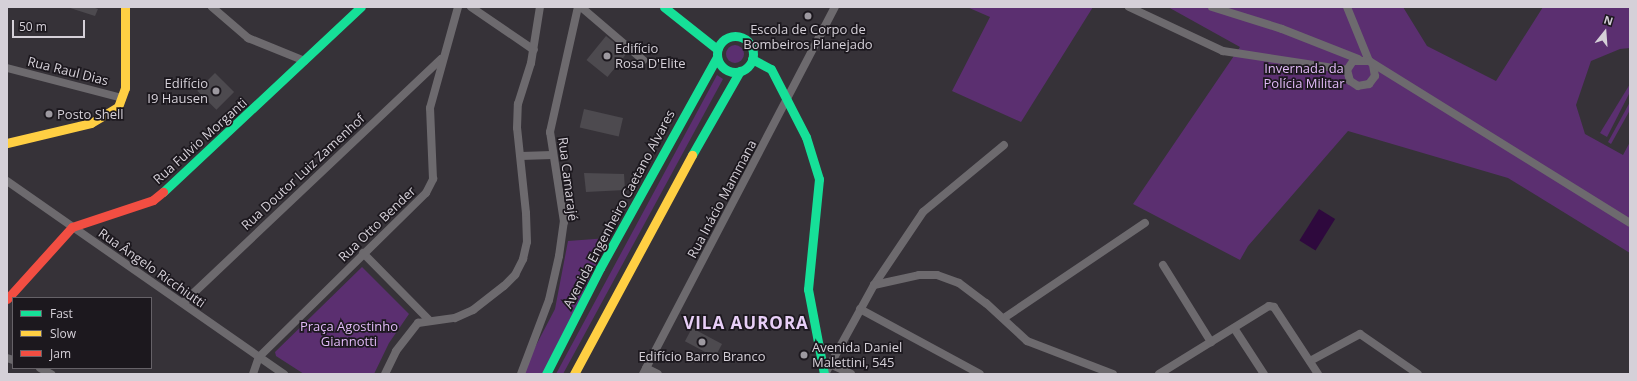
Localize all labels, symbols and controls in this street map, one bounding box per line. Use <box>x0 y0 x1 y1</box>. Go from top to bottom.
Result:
marker: Escola de Corpo de Bombeiros Planejado <box>803 11 813 21</box>
scale bar <box>14 12 87 38</box>
north arrow <box>1585 12 1625 52</box>
text: N <box>1602 12 1615 29</box>
text: 50 m <box>19 18 47 35</box>
place label: Escola de Corpo de Bombeiros Planejado <box>743 22 873 53</box>
place label: Edifício Rosa D'Elite <box>615 41 686 72</box>
marker: Edifício Rosa D'Elite <box>602 51 612 61</box>
street label: Rua Raul Dias <box>26 53 110 89</box>
park label: Invernada da Polícia Militar <box>1263 61 1345 92</box>
place label: Edifício I9 Hausen <box>147 76 208 107</box>
marker: Edifício I9 Hausen <box>211 86 221 96</box>
street label: Rua Fulvio Morganti <box>150 95 250 187</box>
place label: Posto Shell <box>57 106 124 122</box>
street label: Avenida Engenheiro Caetano Alvares <box>560 107 678 311</box>
marker: Posto Shell <box>44 109 54 119</box>
street label: Rua Doutor Luiz Zamenhof <box>238 111 368 233</box>
street label: Rua Camarajé <box>555 136 581 222</box>
street label: Rua Inácio Mammana <box>684 137 760 261</box>
street label: Rua Otto Bender <box>335 183 419 265</box>
street label: Rua Ângelo Ricchiutti <box>95 225 209 311</box>
legend <box>12 297 152 369</box>
text: Fast <box>50 305 73 322</box>
district label: VILA AURORA <box>683 313 809 333</box>
park label: Praça Agostinho Giannotti <box>300 319 398 350</box>
text: Slow <box>50 325 76 342</box>
marker: Edifício Barro Branco <box>697 337 707 347</box>
place label: Avenida Daniel Malettini, 545 <box>812 340 902 371</box>
text: Jam <box>50 345 71 362</box>
place label: Edifício Barro Branco <box>638 348 766 364</box>
marker: Avenida Daniel Malettini, 545 <box>799 350 809 360</box>

